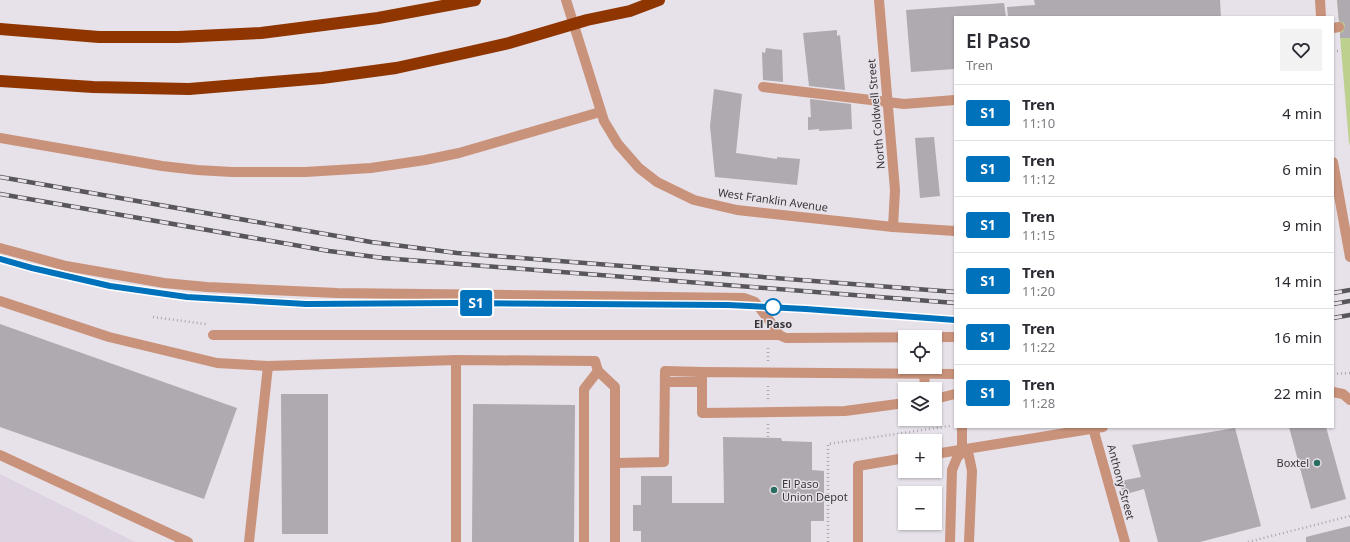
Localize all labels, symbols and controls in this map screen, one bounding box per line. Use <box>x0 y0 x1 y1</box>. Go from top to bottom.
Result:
text: El Paso <box>966 28 1031 54</box>
button: heart <box>1280 29 1322 71</box>
text: Tren <box>966 56 993 74</box>
street label: North Coldwell Street <box>863 58 888 170</box>
text: Tren <box>1022 94 1055 114</box>
text: S1 <box>980 103 996 122</box>
text: 4 min <box>1282 103 1322 123</box>
text: 11:10 <box>1022 114 1055 132</box>
text: Tren <box>1022 150 1055 170</box>
text: S1 <box>980 159 996 178</box>
text: 6 min <box>1282 159 1322 179</box>
text: 11:12 <box>1022 170 1055 188</box>
street label: West Franklin Avenue <box>717 184 829 215</box>
text: Tren <box>1022 206 1055 226</box>
text: S1 <box>980 215 996 234</box>
text: 9 min <box>1282 215 1322 235</box>
text: 11:15 <box>1022 226 1055 244</box>
text: Tren <box>1022 262 1055 282</box>
text: S1 <box>980 271 996 290</box>
text: 14 min <box>1274 271 1322 291</box>
text: 11:20 <box>1022 282 1055 300</box>
line badge: S1 <box>458 290 494 316</box>
text: S1 <box>468 293 484 312</box>
marker: El Paso <box>764 298 782 316</box>
place label: El Paso <box>754 316 792 331</box>
text: Tren <box>1022 318 1055 338</box>
text: S1 <box>980 327 996 346</box>
text: 16 min <box>1274 327 1322 347</box>
map controls <box>898 330 942 530</box>
button: locate <box>898 330 942 374</box>
text: 11:22 <box>1022 338 1055 356</box>
text: Tren <box>1022 374 1055 394</box>
button: layers <box>898 382 942 426</box>
text: S1 <box>980 383 996 402</box>
text: 22 min <box>1274 383 1322 403</box>
text: 11:28 <box>1022 394 1055 412</box>
button: + <box>898 434 942 478</box>
street label: Anthony Street <box>1104 443 1139 521</box>
place label: Boxtel <box>1277 455 1309 470</box>
marker: Boxtel <box>1312 458 1322 468</box>
place label: El Paso Union Depot <box>782 476 848 504</box>
marker: El Paso Union Depot <box>769 485 779 495</box>
button: − <box>898 486 942 530</box>

